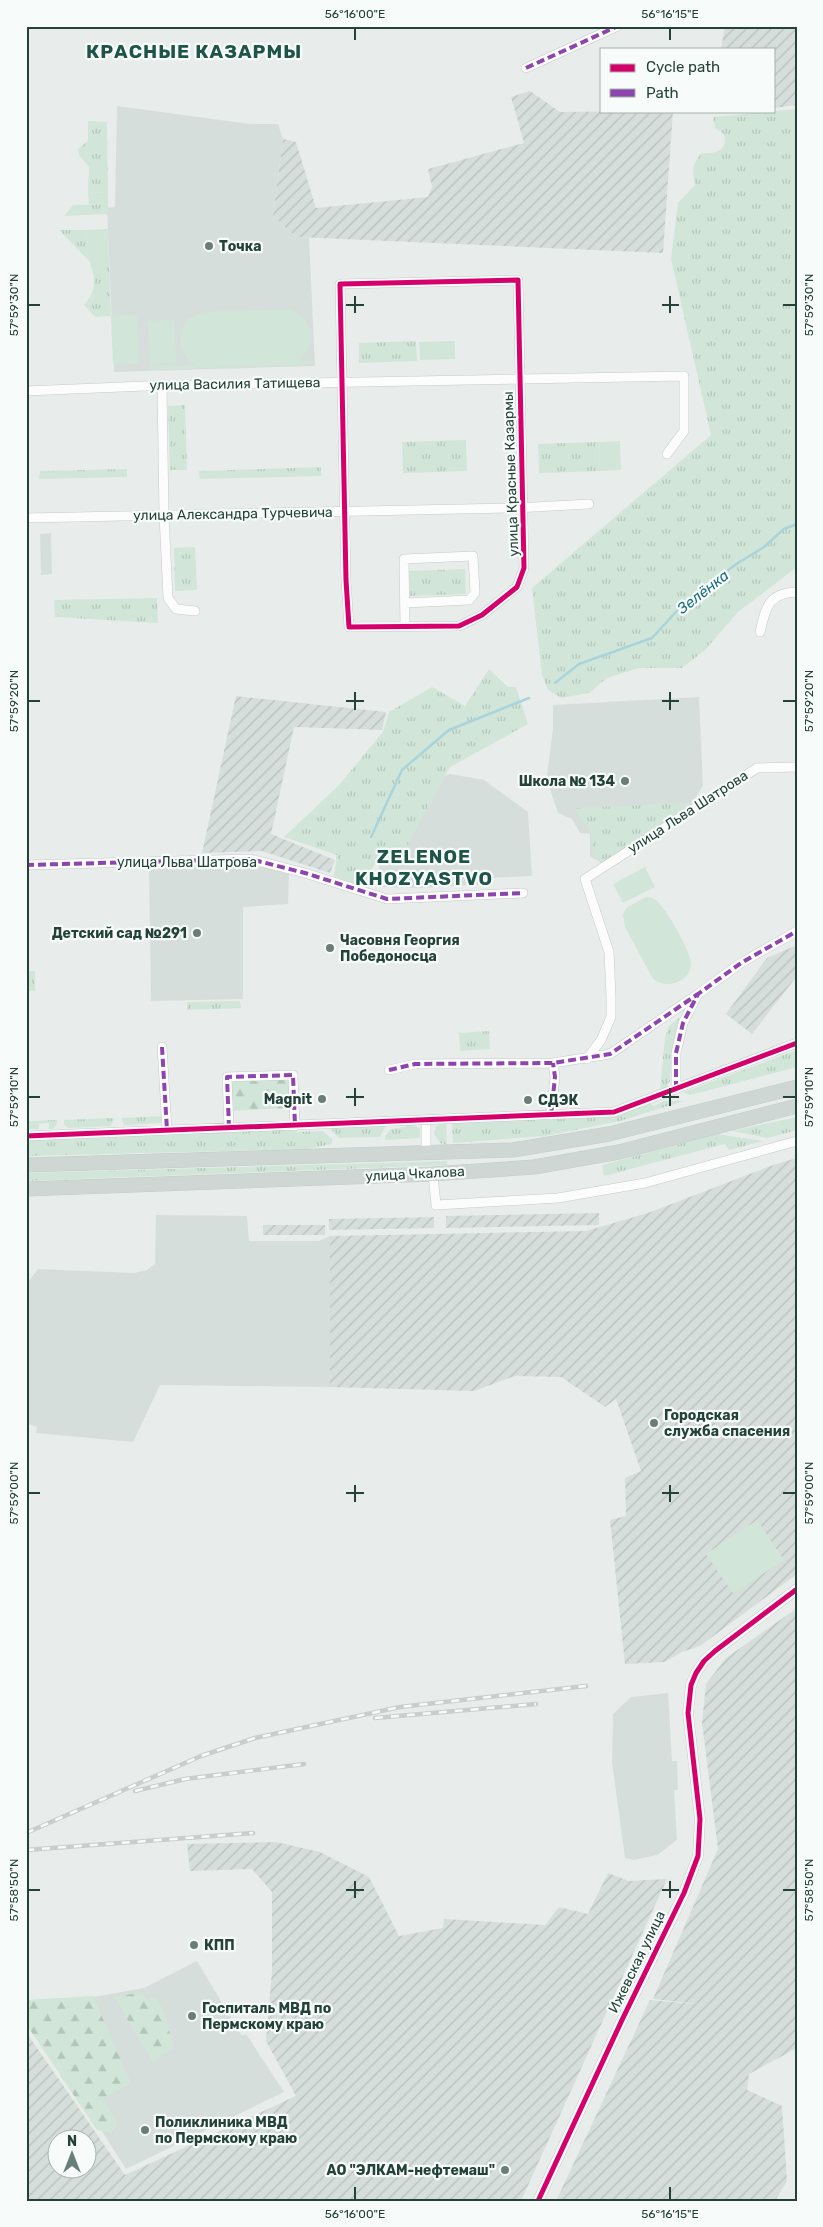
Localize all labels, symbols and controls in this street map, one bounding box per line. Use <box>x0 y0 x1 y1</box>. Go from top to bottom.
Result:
text: 56°16'00"E <box>325 7 385 21</box>
text: 56°16'15"E <box>641 7 699 21</box>
district label: КРАСНЫЕ КАЗАРМЫ <box>86 40 302 63</box>
legend <box>600 48 776 112</box>
text: Cycle path <box>646 58 720 76</box>
text: Path <box>646 84 679 102</box>
place label: Точка <box>219 238 262 255</box>
marker: Точка <box>203 240 215 252</box>
text: 57°59'30"N <box>7 274 21 336</box>
text: 57°59'30"N <box>802 274 816 336</box>
street label: улица Василия Татищева <box>149 374 321 394</box>
street label: улица Красные Казармы <box>500 391 522 557</box>
street label: улица Александра Турчевича <box>133 504 333 524</box>
water label: Зелёнка <box>673 566 733 618</box>
text: 57°59'20"N <box>7 670 21 732</box>
text: 57°59'20"N <box>802 670 816 732</box>
street label: улица Льва Шатрова <box>625 767 751 857</box>
place label: Школа № 134 <box>519 773 615 790</box>
marker: Школа № 134 <box>619 775 631 787</box>
district label: ZELENOE KHOZYASTVO <box>355 845 493 890</box>
street label: улица Льва Шатрова <box>117 854 257 871</box>
place label: Детский сад №291 <box>52 925 187 942</box>
marker: Детский сад №291 <box>191 927 203 939</box>
place label: Часовня Георгия Победоносца <box>340 932 460 965</box>
marker: Часовня Георгия Победоносца <box>324 942 336 954</box>
text: 57°59'10"N <box>7 1067 21 1127</box>
text: 57°59'10"N <box>802 1067 816 1127</box>
place label: Magnit <box>264 1091 312 1108</box>
place label: СДЭК <box>538 1092 578 1109</box>
marker: Magnit <box>316 1093 328 1105</box>
marker: СДЭК <box>522 1094 534 1106</box>
street label: улица Чкалова <box>365 1163 465 1185</box>
place label: Городская служба спасения <box>664 1407 790 1440</box>
marker: Городская служба спасения <box>648 1417 660 1429</box>
text: 57°59'00"N <box>7 1462 21 1524</box>
text: 57°59'00"N <box>802 1462 816 1524</box>
text: 57°58'50"N <box>7 1859 21 1921</box>
text: 57°58'50"N <box>802 1859 816 1921</box>
street label: Ижевская улица <box>605 1908 669 2016</box>
place label: КПП <box>204 1937 235 1954</box>
marker: КПП <box>188 1939 200 1951</box>
place label: Госпиталь МВД по Пермскому краю <box>202 2000 331 2033</box>
marker: Госпиталь МВД по Пермскому краю <box>186 2010 198 2022</box>
place label: Поликлиника МВД по Пермскому краю <box>155 2114 297 2147</box>
marker: Поликлиника МВД по Пермскому краю <box>139 2124 151 2136</box>
north arrow <box>48 2130 98 2180</box>
text: N <box>67 2133 77 2150</box>
place label: АО "ЭЛКАМ-нефтемаш" <box>327 2162 495 2179</box>
marker: АО "ЭЛКАМ-нефтемаш" <box>499 2164 511 2176</box>
text: 56°16'00"E <box>325 2207 385 2221</box>
text: 56°16'15"E <box>641 2207 699 2221</box>

